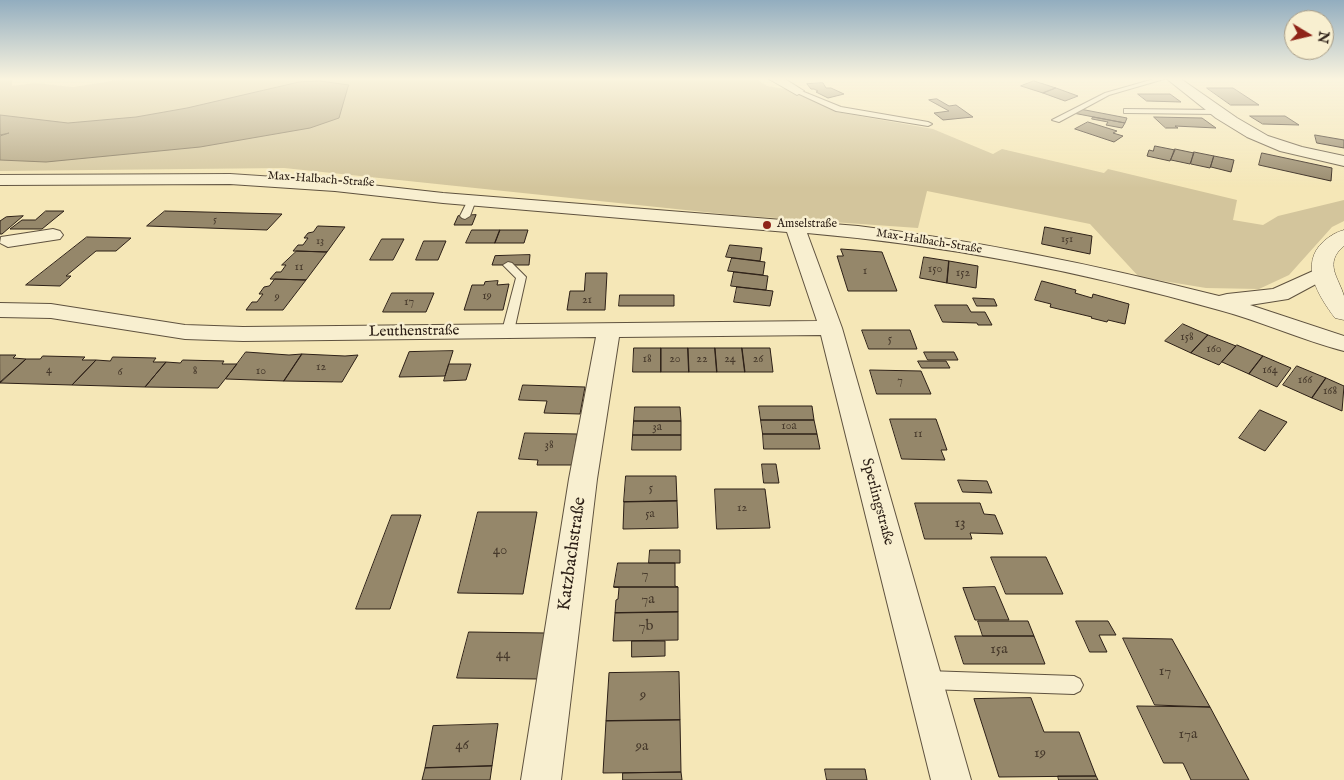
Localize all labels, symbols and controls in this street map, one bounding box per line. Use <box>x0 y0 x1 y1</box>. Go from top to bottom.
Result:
north arrow <box>1284 10 1334 60</box>
text: N <box>1313 30 1333 45</box>
street label: Max-Halbach-Straße <box>267 169 375 191</box>
house number: 5 <box>213 213 217 227</box>
place label: Amselstraße <box>777 218 837 232</box>
marker: Amselstraße <box>761 219 773 231</box>
street label: Max-Halbach-Straße <box>875 227 983 257</box>
house number: 151 <box>1061 233 1073 247</box>
house number: 13 <box>316 235 324 249</box>
house number: 11 <box>295 261 303 275</box>
house number: 150 <box>928 263 942 277</box>
house number: 1 <box>863 265 867 279</box>
house number: 152 <box>956 267 970 281</box>
house number: 19 <box>482 290 492 304</box>
house number: 9 <box>274 291 280 305</box>
house number: 21 <box>582 294 592 308</box>
house number: 17 <box>404 296 414 310</box>
street label: Leuthenstraße <box>369 322 459 342</box>
house number: 158 <box>1180 331 1194 345</box>
house number: 5 <box>888 333 892 347</box>
house number: 160 <box>1206 343 1222 357</box>
house number: 18 <box>642 353 652 367</box>
house number: 20 <box>669 353 681 367</box>
house number: 22 <box>696 353 708 367</box>
house number: 24 <box>724 353 736 367</box>
house number: 26 <box>753 353 763 367</box>
house number: 12 <box>316 361 326 375</box>
house number: 4 <box>46 364 52 378</box>
house number: 164 <box>1262 364 1278 378</box>
house number: 8 <box>193 365 197 379</box>
house number: 10 <box>256 365 266 379</box>
house number: 6 <box>117 366 123 380</box>
house number: 166 <box>1298 374 1312 388</box>
house number: 7 <box>897 375 903 389</box>
house number: 168 <box>1323 385 1337 399</box>
house number: 10a <box>781 420 797 434</box>
house number: 3a <box>652 421 662 435</box>
house number: 11 <box>914 428 922 442</box>
house number: 38 <box>544 439 554 453</box>
street label: Sperlingstraße <box>857 456 897 548</box>
house number: 5 <box>649 482 653 496</box>
street label: Katzbachstraße <box>554 496 592 612</box>
house number: 12 <box>737 502 747 516</box>
house number: 5a <box>645 508 655 522</box>
house number: 13 <box>954 515 966 533</box>
house number: 40 <box>493 542 507 560</box>
house number: 7 <box>641 566 649 584</box>
house number: 7a <box>641 591 655 609</box>
house number: 7b <box>638 618 654 636</box>
house number: 15a <box>990 641 1008 659</box>
house number: 44 <box>496 646 510 664</box>
house number: 17 <box>1159 663 1171 681</box>
house number: 9 <box>640 687 646 705</box>
house number: 17a <box>1178 726 1198 744</box>
house number: 46 <box>455 737 469 755</box>
house number: 9a <box>635 738 649 756</box>
house number: 19 <box>1034 745 1046 763</box>

